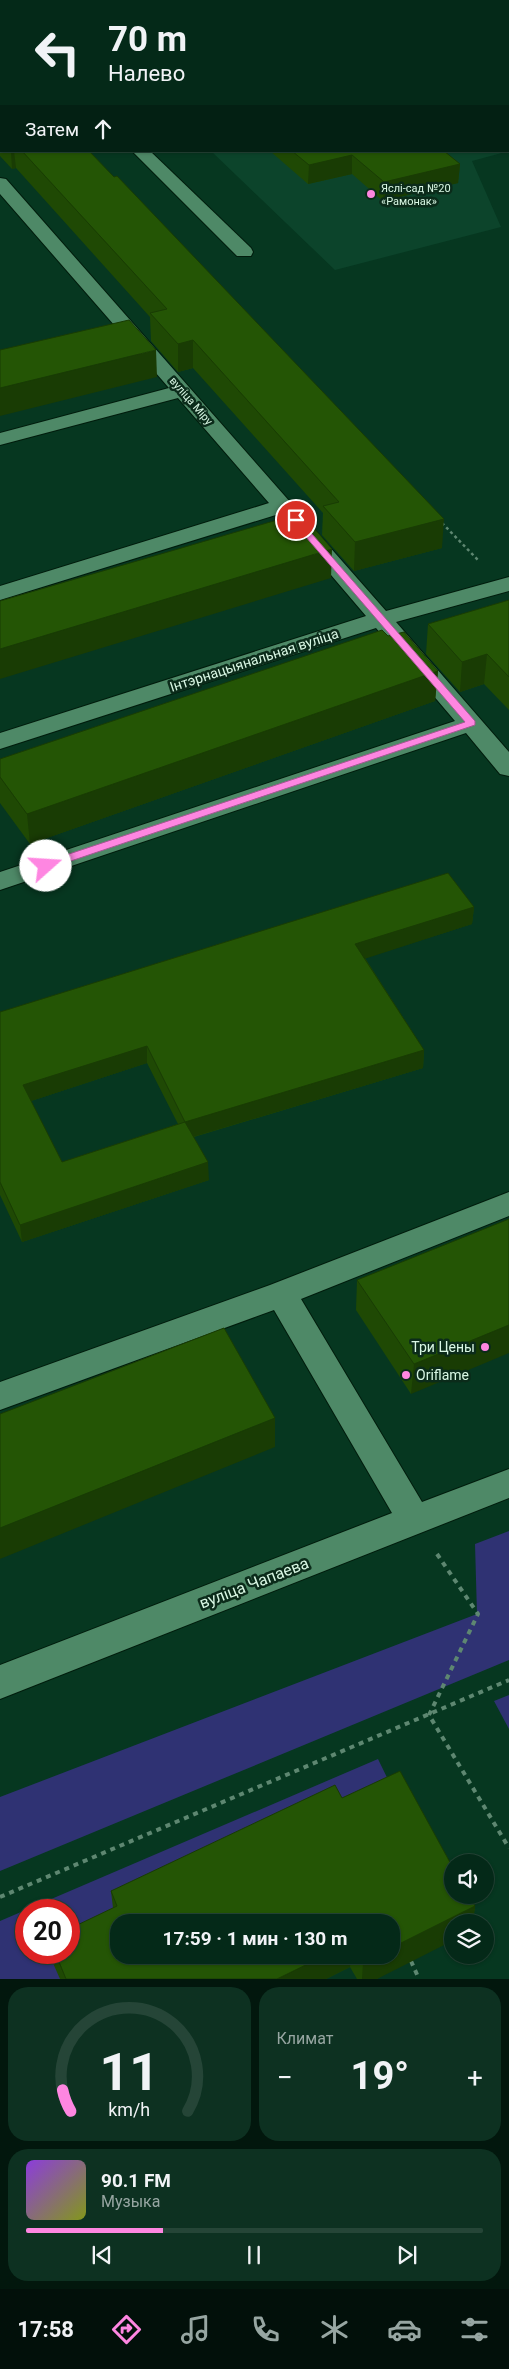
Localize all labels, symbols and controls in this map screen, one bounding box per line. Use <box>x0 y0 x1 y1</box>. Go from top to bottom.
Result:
text: 70 m <box>108 19 187 60</box>
icon: left <box>25 20 90 85</box>
text: Налево <box>108 61 185 86</box>
icon: ahead <box>89 115 117 143</box>
text: Затем <box>25 118 79 141</box>
place label: Яслі-сад №20 «Рамонак» <box>381 182 451 208</box>
marker: Яслі-сад №20 «Рамонак» <box>365 188 377 200</box>
street label: вуліца Міру <box>167 374 216 428</box>
pin <box>275 499 317 541</box>
icon: arrive <box>282 506 310 534</box>
street label: Інтэрнацыянальная вуліца <box>168 625 340 695</box>
position arrow <box>19 839 71 891</box>
place label: Три Цены <box>411 1339 475 1355</box>
marker: Три Цены <box>479 1341 491 1353</box>
place label: Oriflame <box>416 1367 469 1383</box>
marker: Oriflame <box>400 1369 412 1381</box>
street label: вуліца Чапаева <box>197 1553 311 1613</box>
map controls <box>444 1854 494 1964</box>
button: sound <box>444 1854 494 1904</box>
speed limit sign: 20 <box>15 1899 80 1964</box>
button: layers <box>444 1914 494 1964</box>
text: 17:59 · 1 мин · 130 m <box>163 1927 347 1950</box>
text: Климат <box>277 2029 333 2048</box>
text: 11 <box>99 2042 159 2103</box>
text: 19° <box>351 2054 409 2098</box>
text: − <box>277 2061 293 2094</box>
text: + <box>467 2061 483 2094</box>
text: km/h <box>108 2099 150 2120</box>
text: 90.1 FM <box>101 2169 171 2192</box>
text: Музыка <box>101 2192 160 2211</box>
icon: previous <box>88 2241 116 2269</box>
icon: pause <box>240 2241 268 2269</box>
icon: next <box>393 2241 421 2269</box>
icon: directions <box>109 2312 144 2347</box>
icon: music <box>178 2312 213 2347</box>
icon: phone <box>248 2312 283 2347</box>
icon: climate <box>317 2312 352 2347</box>
icon: car <box>387 2312 422 2347</box>
icon: filters <box>457 2312 492 2347</box>
text: 17:58 <box>17 2317 74 2342</box>

